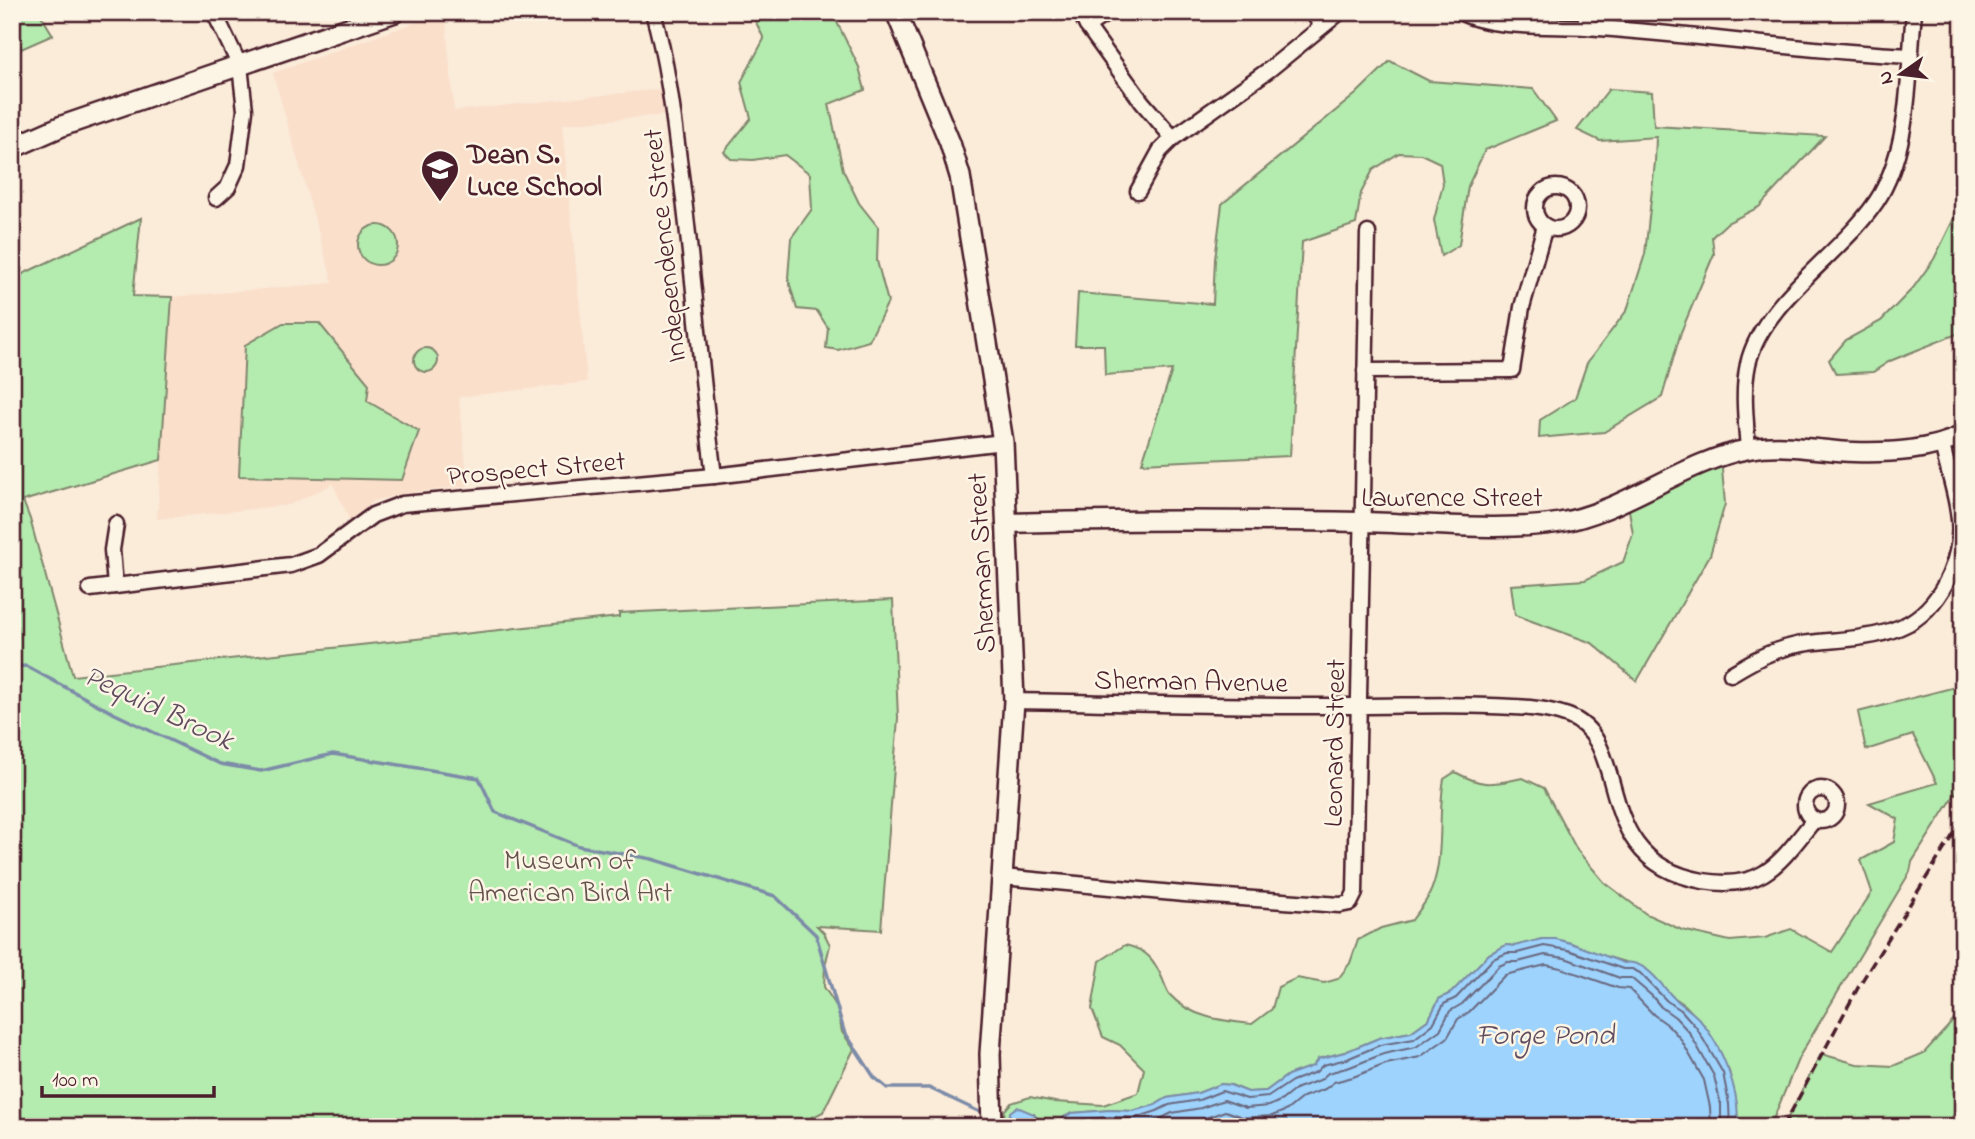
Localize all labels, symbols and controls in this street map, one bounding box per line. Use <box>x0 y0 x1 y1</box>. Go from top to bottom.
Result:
north arrow <box>1867 38 1937 108</box>
text: N <box>1872 68 1902 87</box>
street label: Independence Street <box>634 127 699 365</box>
place label: Dean S. Luce School <box>465 136 602 209</box>
school or university icon: Dean S. Luce School <box>419 148 461 203</box>
street label: Prospect Street <box>445 442 627 499</box>
street label: Sherman Street <box>958 472 1009 654</box>
street label: Lawrence Street <box>1361 479 1543 520</box>
water label: Pequid Brook <box>75 656 242 765</box>
street label: Leonard Street <box>1315 659 1358 828</box>
street label: Sherman Avenue <box>1094 661 1289 706</box>
park label: Museum of American Bird Art <box>468 842 672 915</box>
water label: Forge Pond <box>1476 1015 1616 1059</box>
scale bar <box>42 1055 214 1099</box>
text: 100 m <box>52 1066 98 1096</box>

